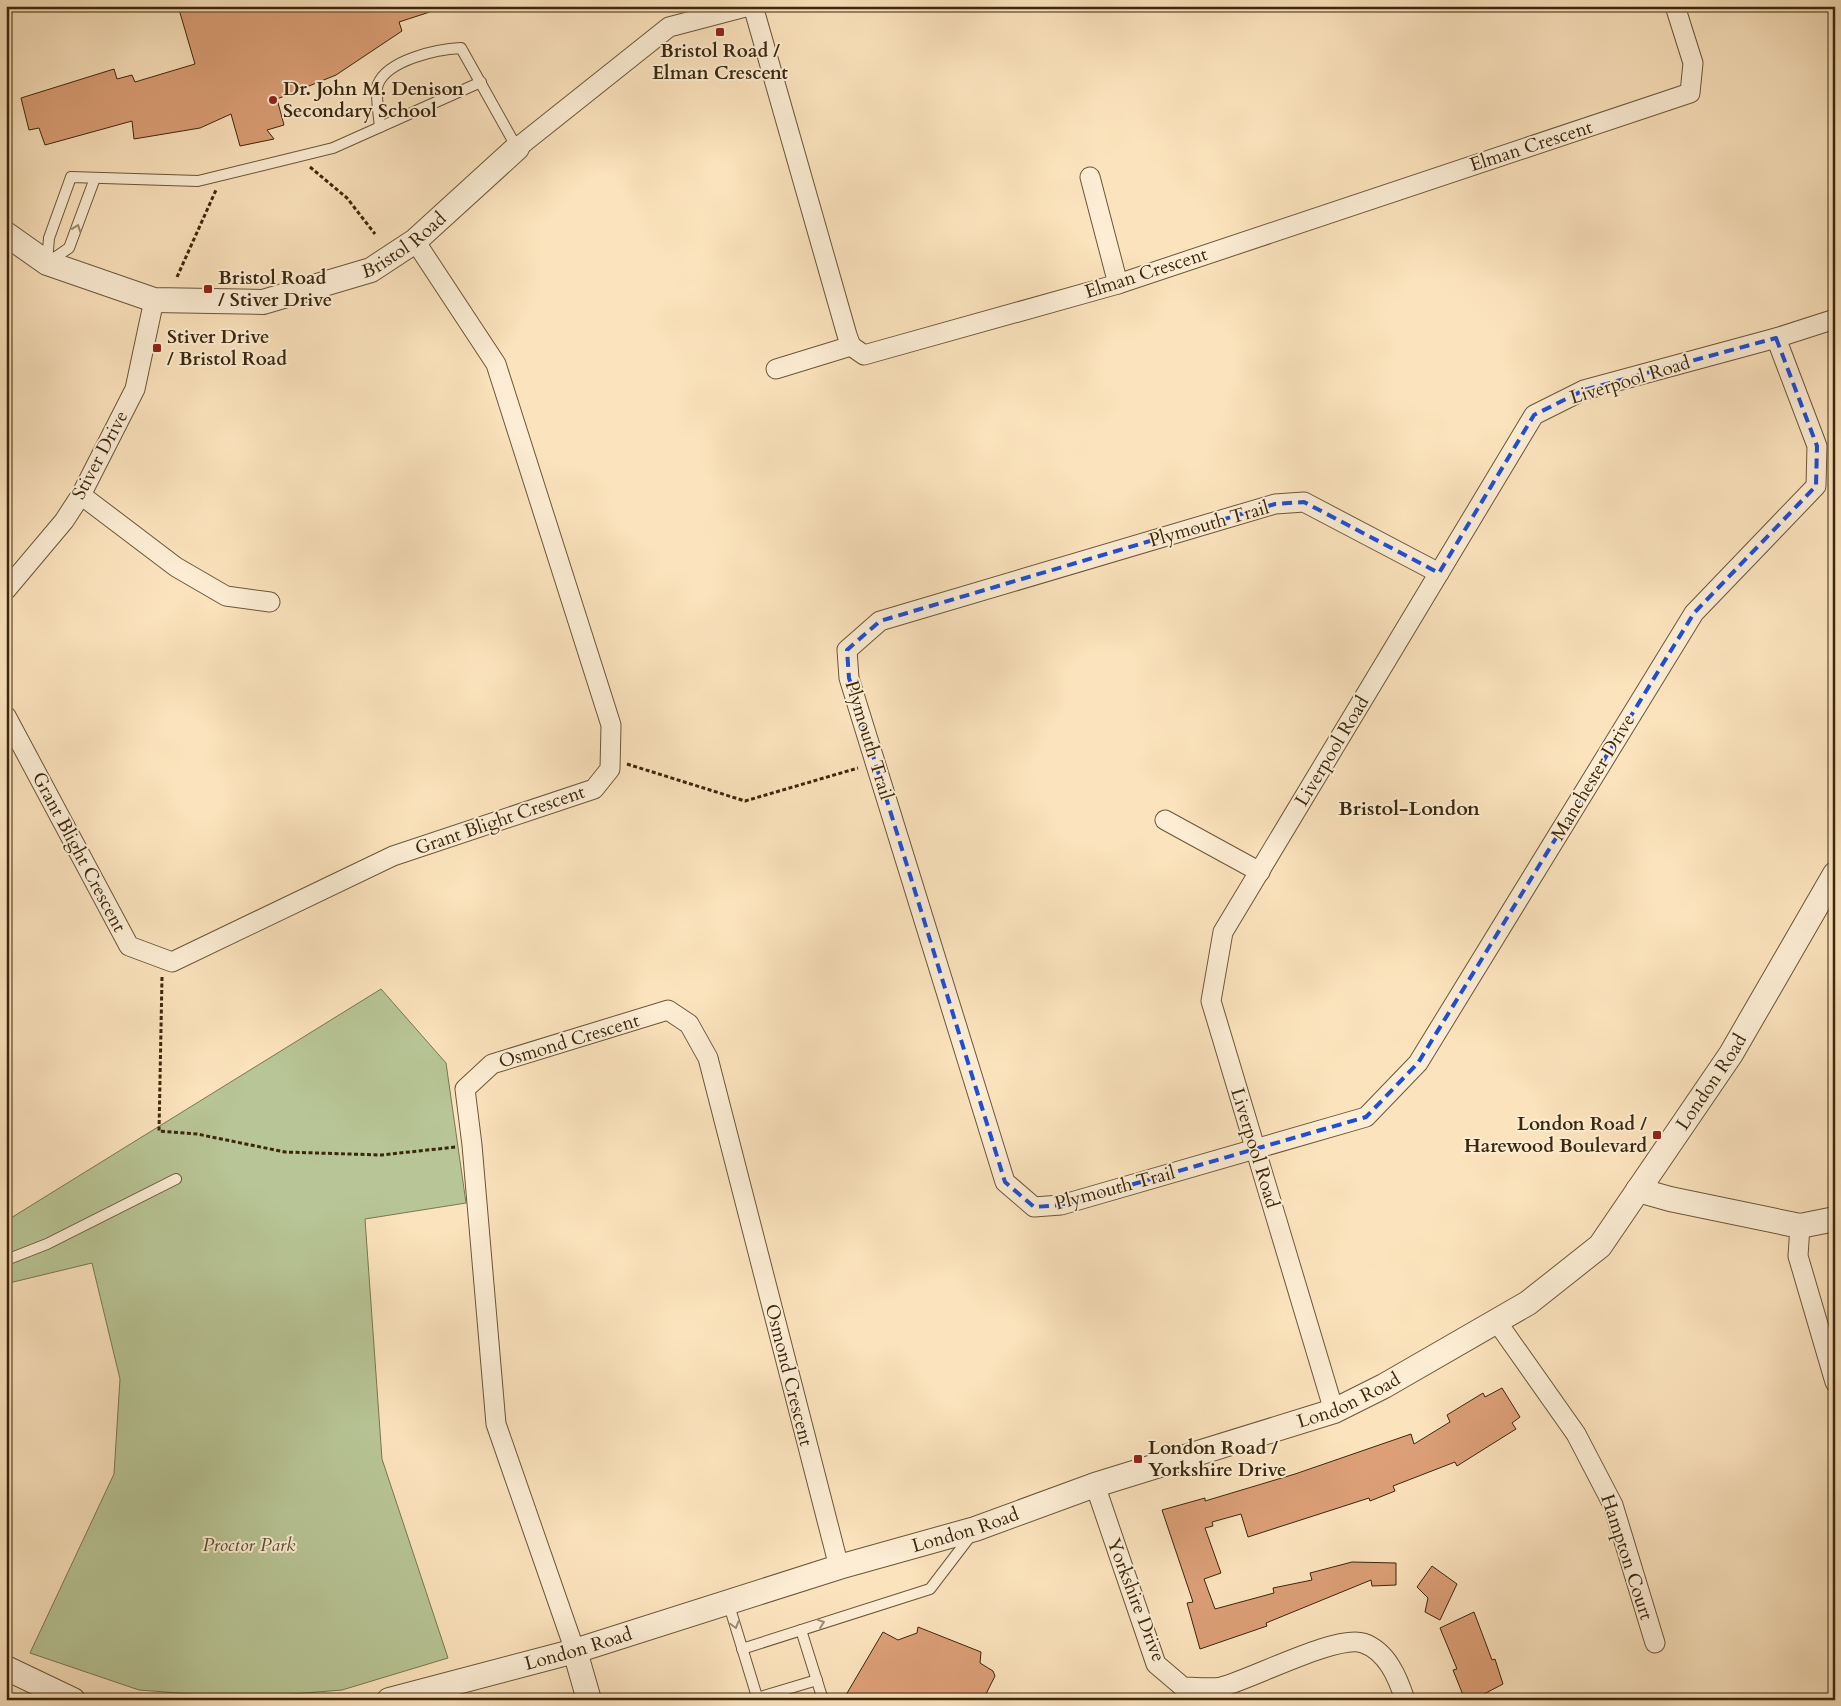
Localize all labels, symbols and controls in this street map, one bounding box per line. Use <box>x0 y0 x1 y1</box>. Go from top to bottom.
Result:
marker: Bristol Road / Elman Crescent <box>714 26 726 38</box>
place label: Bristol Road / Elman Crescent <box>652 38 788 86</box>
place label: Dr. John M. Denison Secondary School <box>283 76 465 124</box>
marker: Dr. John M. Denison Secondary School <box>267 94 279 106</box>
street label: Elman Crescent <box>1466 114 1596 178</box>
street label: Bristol Road <box>359 206 452 285</box>
one-way arrow <box>71 224 81 232</box>
street label: Elman Crescent <box>1081 241 1211 305</box>
place label: Bristol Road / Stiver Drive <box>218 265 332 313</box>
marker: Bristol Road / Stiver Drive <box>202 283 214 295</box>
place label: Stiver Drive / Bristol Road <box>167 324 287 372</box>
marker: Stiver Drive / Bristol Road <box>151 342 163 354</box>
street label: Liverpool Road <box>1567 349 1693 411</box>
street label: Stiver Drive <box>66 406 134 504</box>
street label: Plymouth Trail <box>1146 494 1272 554</box>
street label: Plymouth Trail <box>838 677 900 803</box>
street label: Liverpool Road <box>1289 691 1375 811</box>
street label: Manchester Drive <box>1545 709 1641 845</box>
street label: Grant Blight Crescent <box>26 767 132 937</box>
street label: Grant Blight Crescent <box>412 779 588 861</box>
district label: Bristol-London <box>1338 795 1480 822</box>
street label: Osmond Crescent <box>496 1007 642 1075</box>
street label: London Road <box>1670 1029 1753 1135</box>
street label: Liverpool Road <box>1224 1085 1286 1211</box>
place label: London Road / Harewood Boulevard <box>1464 1111 1647 1159</box>
marker: London Road / Harewood Boulevard <box>1651 1129 1663 1141</box>
street label: Plymouth Trail <box>1052 1159 1178 1217</box>
street label: Osmond Crescent <box>759 1301 819 1449</box>
street label: London Road <box>1294 1366 1405 1435</box>
place label: London Road / Yorkshire Drive <box>1148 1435 1286 1483</box>
marker: London Road / Yorkshire Drive <box>1132 1453 1144 1465</box>
street label: Hampton Court <box>1594 1491 1660 1623</box>
street label: London Road <box>909 1501 1022 1559</box>
park label: Proctor Park <box>202 1532 296 1558</box>
street label: Yorkshire Drive <box>1101 1535 1171 1665</box>
one-way arrow <box>817 1619 825 1629</box>
street label: London Road <box>522 1621 635 1677</box>
one-way arrow <box>729 1621 739 1629</box>

